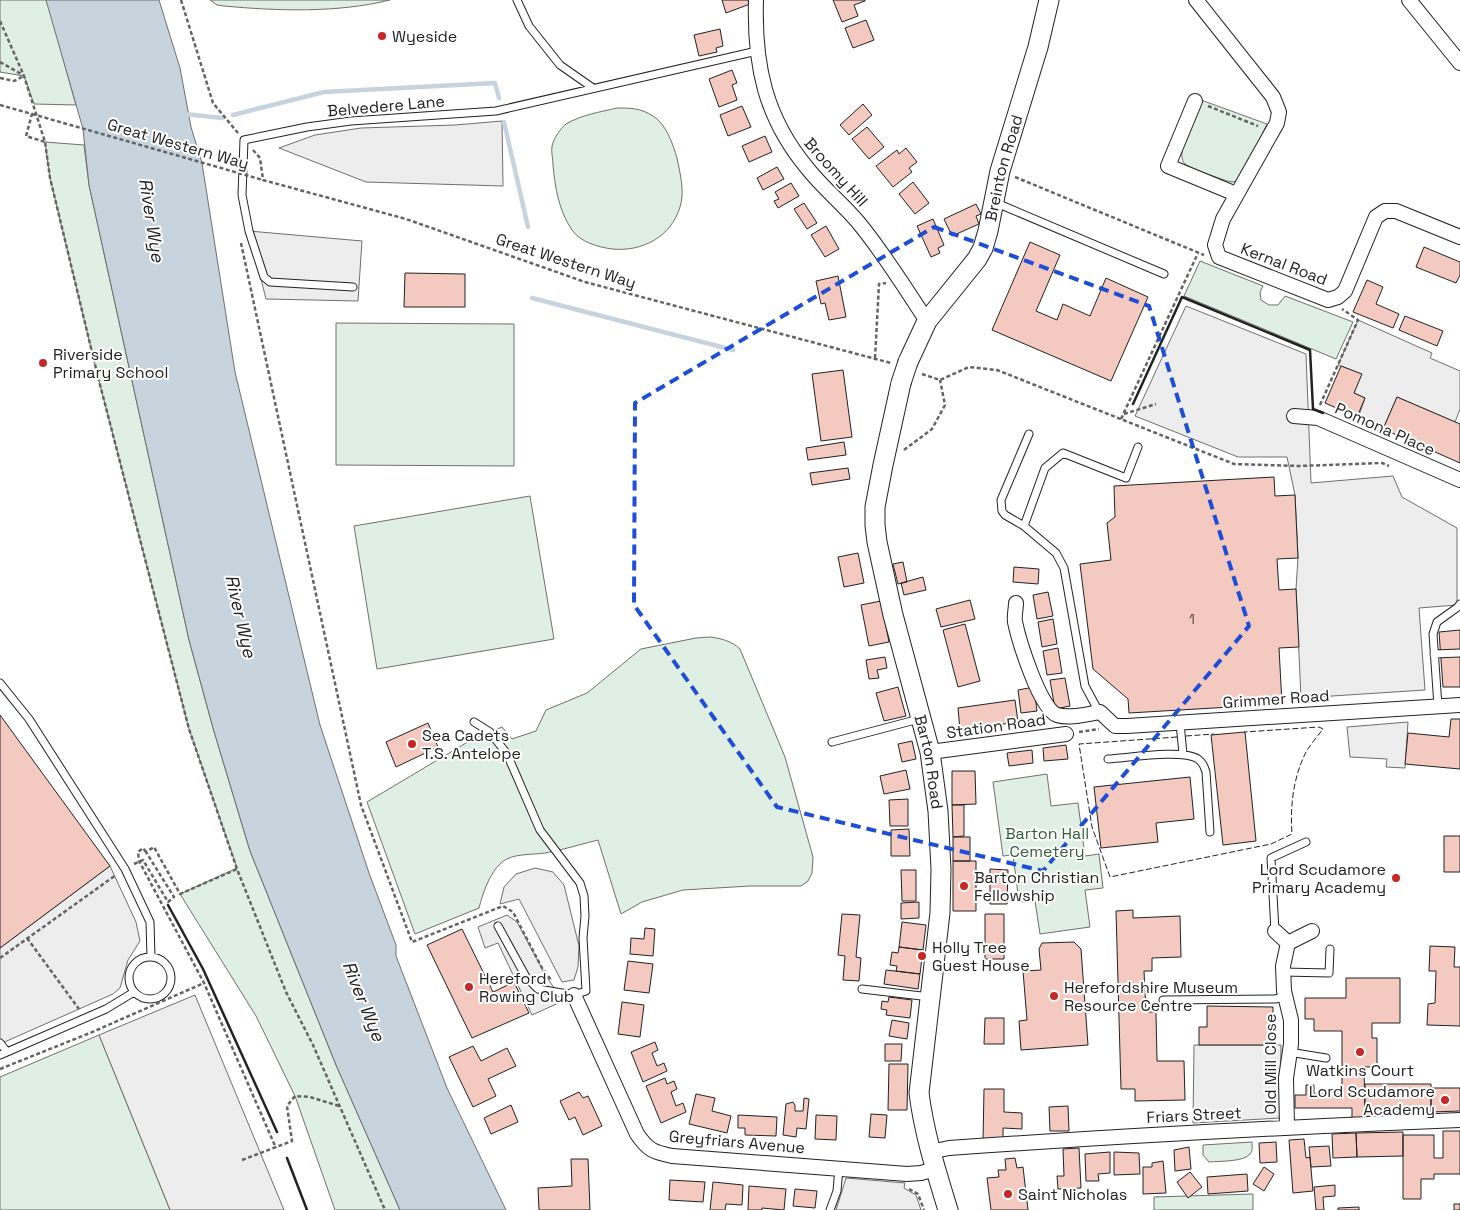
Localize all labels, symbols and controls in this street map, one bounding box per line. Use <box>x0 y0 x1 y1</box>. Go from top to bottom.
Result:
place label: Wyeside <box>392 26 457 47</box>
marker: Wyeside <box>376 30 388 42</box>
street label: Belvedere Lane <box>326 90 446 122</box>
street label: Breinton Road <box>980 112 1027 223</box>
street label: Great Western Way <box>105 114 251 174</box>
street label: Broomy Hill <box>799 133 873 211</box>
water label: River Wye <box>134 177 170 265</box>
street label: Great Western Way <box>493 228 639 294</box>
street label: Kernal Road <box>1238 238 1330 290</box>
place label: Riverside Primary School <box>53 344 168 383</box>
marker: Riverside Primary School <box>37 357 49 369</box>
street label: Pomona Place <box>1332 398 1438 460</box>
water label: River Wye <box>220 572 262 661</box>
house number: 1 <box>1189 610 1195 628</box>
street label: Grimmer Road <box>1222 685 1330 713</box>
street label: Station Road <box>945 709 1047 743</box>
street label: Barton Road <box>910 712 948 810</box>
place label: Sea Cadets T.S. Antelope <box>422 725 521 764</box>
marker: Sea Cadets T.S. Antelope <box>406 738 418 750</box>
park label: Barton Hall Cemetery <box>1005 823 1089 862</box>
place label: Lord Scudamore Primary Academy <box>1252 859 1386 898</box>
place label: Barton Christian Fellowship <box>974 867 1099 906</box>
marker: Lord Scudamore Primary Academy <box>1390 872 1402 884</box>
marker: Barton Christian Fellowship <box>958 880 970 892</box>
place label: Holly Tree Guest House <box>932 937 1030 976</box>
marker: Holly Tree Guest House <box>916 950 928 962</box>
water label: River Wye <box>338 958 391 1046</box>
place label: Hereford Rowing Club <box>479 968 574 1007</box>
place label: Herefordshire Museum Resource Centre <box>1064 977 1238 1016</box>
marker: Hereford Rowing Club <box>463 981 475 993</box>
marker: Herefordshire Museum Resource Centre <box>1048 990 1060 1002</box>
street label: Old Mill Close <box>1260 1014 1281 1114</box>
marker: Watkins Court <box>1354 1046 1366 1058</box>
place label: Watkins Court <box>1306 1060 1414 1081</box>
place label: Lord Scudamore Academy <box>1309 1081 1435 1120</box>
marker: Lord Scudamore Academy <box>1439 1094 1451 1106</box>
street label: Friars Street <box>1146 1102 1242 1128</box>
street label: Greyfriars Avenue <box>668 1126 806 1158</box>
place label: Saint Nicholas <box>1018 1184 1127 1205</box>
marker: Saint Nicholas <box>1002 1188 1014 1200</box>

